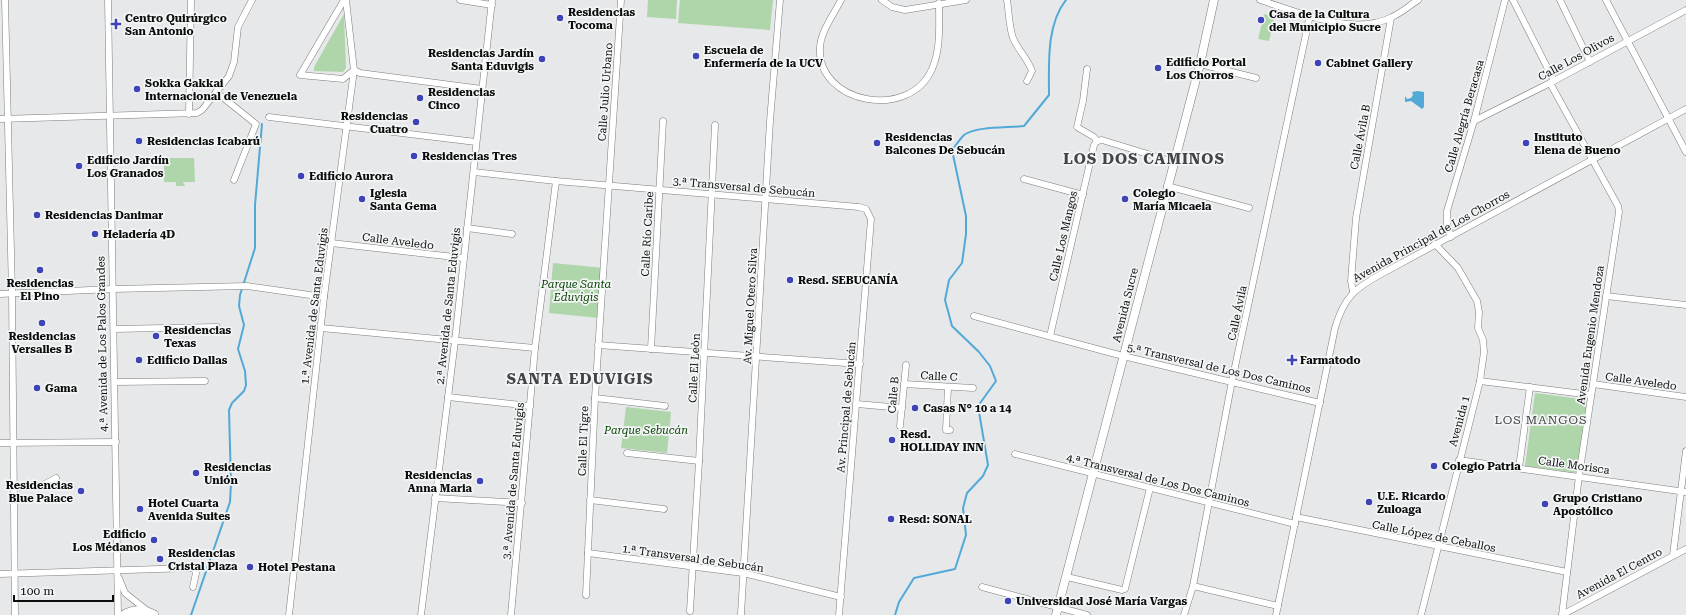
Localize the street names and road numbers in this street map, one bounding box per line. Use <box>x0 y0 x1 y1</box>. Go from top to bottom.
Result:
street label: Calle Los Olivos <box>1536 31 1617 84</box>
street label: Calle Julio Urbano <box>596 42 615 142</box>
street label: Calle Alegría Beracasa <box>1442 58 1487 174</box>
street label: Calle Ávila B <box>1347 103 1373 171</box>
street label: 3.ª Transversal de Sebucán <box>672 175 816 200</box>
street label: Avenida Principal de Los Chorros <box>1351 188 1512 285</box>
street label: Calle Los Mangos <box>1047 190 1080 283</box>
street label: Calle Río Caribe <box>639 191 656 277</box>
street label: 1.ª Avenida de Santa Eduvigis <box>298 227 331 385</box>
street label: 2.ª Avenida de Santa Eduvigis <box>434 227 463 385</box>
street label: Calle Aveledo <box>361 231 435 252</box>
street label: Av. Miguel Otero Silva <box>741 248 760 364</box>
street label: 4.ª Avenida de Los Palos Grandes <box>94 256 111 432</box>
street label: Avenida Eugenio Mendoza <box>1574 265 1607 405</box>
street label: Avenida Sucre <box>1110 267 1141 344</box>
street label: Calle Ávila <box>1224 284 1250 342</box>
street label: Calle El Leòn <box>686 333 703 403</box>
street label: Av. Principal de Sebucán <box>834 341 859 473</box>
street label: 5.ª Transversal de Los Dos Caminos <box>1126 341 1312 396</box>
street label: Calle C <box>920 369 958 384</box>
street label: Calle Aveledo <box>1604 370 1678 393</box>
street label: Calle B <box>885 376 902 414</box>
street label: Avenida 1 <box>1446 394 1473 448</box>
street label: 3.ª Avenida de Santa Eduvigis <box>500 402 527 560</box>
street label: Calle El Tigre <box>576 406 591 476</box>
street label: 4.ª Transversal de Los Dos Caminos <box>1065 451 1251 510</box>
street label: Calle Morisca <box>1537 454 1610 477</box>
street label: Calle López de Ceballos <box>1371 518 1497 555</box>
street label: 1.ª Transversal de Sebucán <box>621 542 765 575</box>
street label: Avenida El Centro <box>1574 545 1665 602</box>

